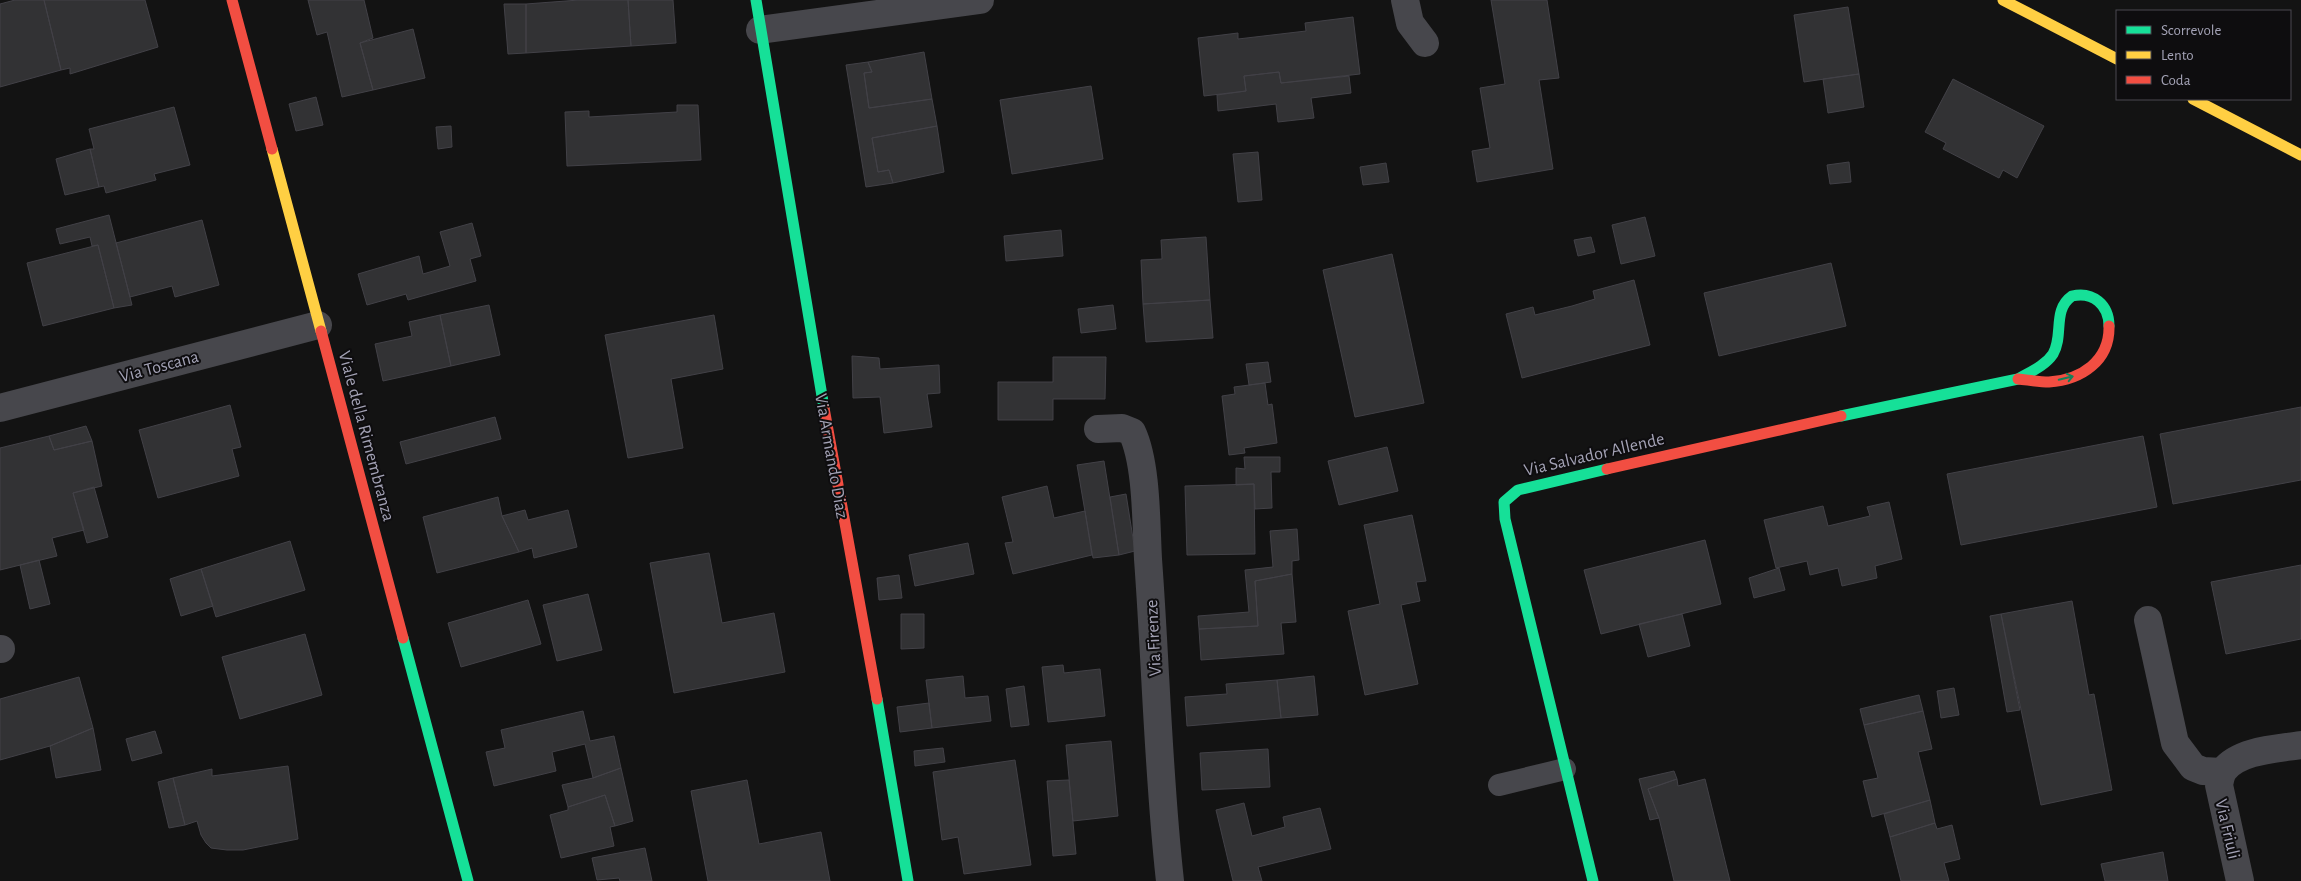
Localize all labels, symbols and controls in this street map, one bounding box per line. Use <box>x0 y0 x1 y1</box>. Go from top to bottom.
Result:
legend <box>2116 10 2291 100</box>
text: Scorrevole <box>2161 23 2222 38</box>
text: Lento <box>2161 48 2194 63</box>
text: Coda <box>2161 73 2191 88</box>
street label: Via Toscana <box>118 348 201 386</box>
street label: Viale della Rimembranza <box>335 349 397 523</box>
one-way arrow <box>2057 373 2073 382</box>
street label: Via Armando Diaz <box>811 392 851 520</box>
street label: Via Salvador Allende <box>1522 430 1666 480</box>
street label: Via Firenze <box>1143 599 1165 677</box>
street label: Via Friuli <box>2211 797 2243 861</box>

